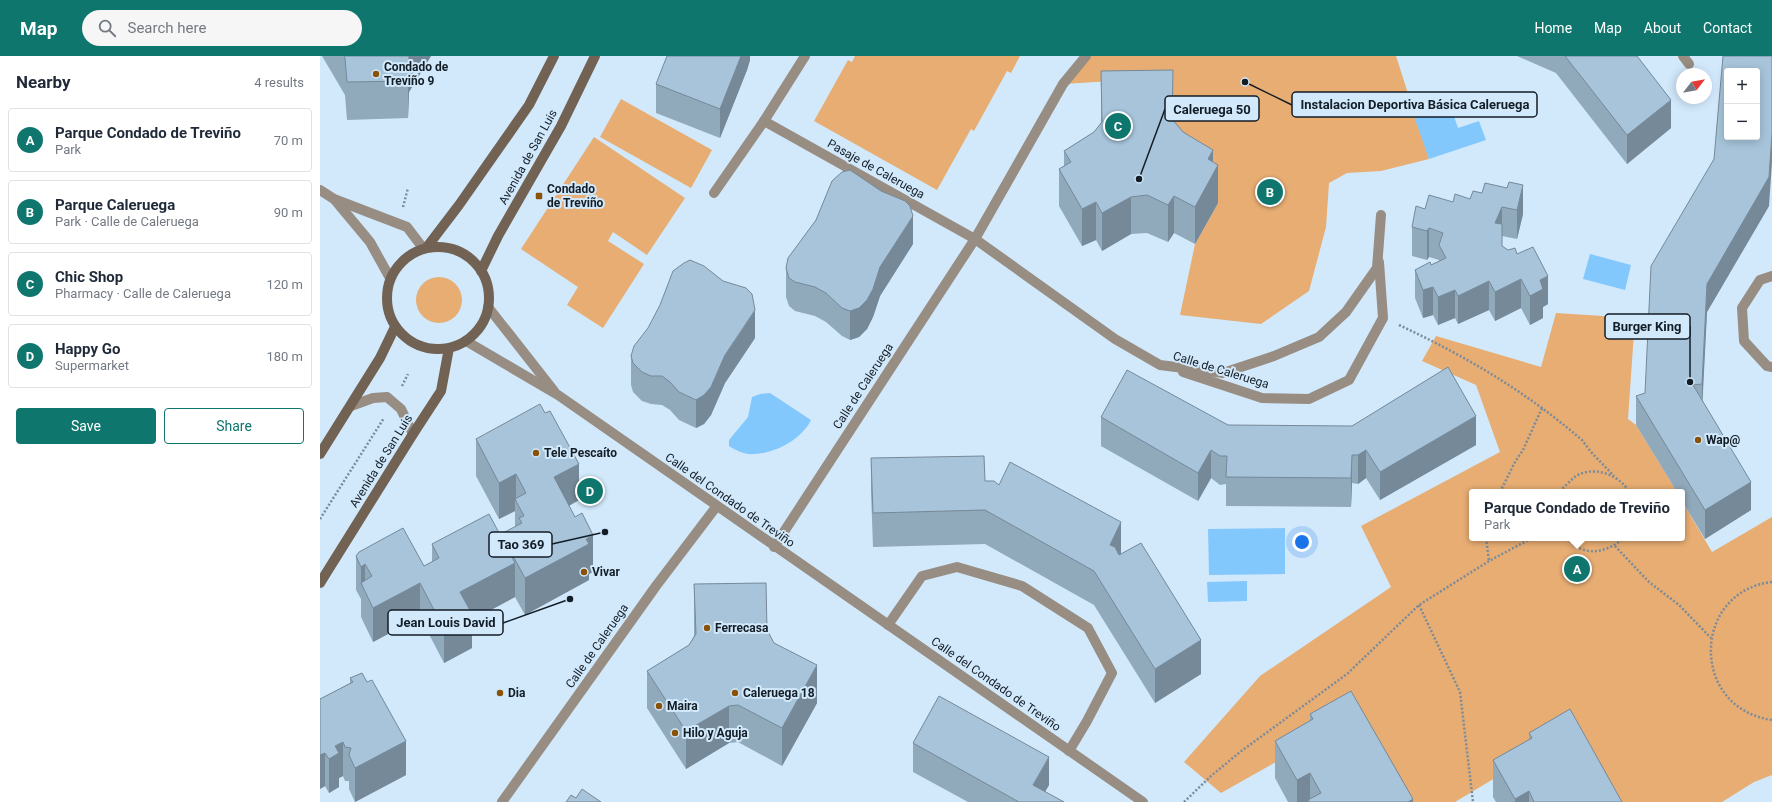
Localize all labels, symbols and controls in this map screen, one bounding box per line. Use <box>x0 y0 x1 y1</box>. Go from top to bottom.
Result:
search box <box>82 10 362 46</box>
text: Map <box>20 17 58 40</box>
icon: search <box>96 17 118 39</box>
text: Search here <box>128 19 206 37</box>
text: Home <box>1534 20 1572 36</box>
text: Map <box>1594 20 1622 36</box>
text: About <box>1644 20 1681 36</box>
text: Contact <box>1703 20 1752 36</box>
place label: Condado de Treviño 9 <box>384 60 449 88</box>
north arrow <box>1676 68 1712 104</box>
map controls <box>1724 68 1760 140</box>
button: + <box>1724 68 1760 104</box>
marker: Condado de Treviño 9 <box>371 69 381 79</box>
text: Nearby <box>16 72 71 92</box>
text: 4 results <box>254 75 304 90</box>
callout: Instalacion Deportiva Básica Caleruega <box>1292 92 1537 117</box>
callout: Caleruega 50 <box>1165 96 1259 121</box>
text: Instalacion Deportiva Básica Caleruega <box>1300 97 1530 112</box>
text: Caleruega 50 <box>1173 102 1251 117</box>
button: − <box>1724 104 1760 140</box>
street label: Avenida de San Luis <box>496 107 560 207</box>
pin: C <box>1105 111 1131 141</box>
text: Parque Condado de Treviño <box>55 124 241 142</box>
text: A <box>26 133 34 148</box>
text: 70 m <box>274 133 303 148</box>
street label: Pasaje de Caleruega <box>825 136 927 202</box>
text: Park <box>55 142 81 157</box>
pin: B <box>1257 177 1283 207</box>
place label: Condado de Treviño <box>547 182 604 210</box>
marker: Condado de Treviño <box>534 191 544 201</box>
text: Parque Caleruega <box>55 196 175 214</box>
text: B <box>26 205 34 220</box>
text: 90 m <box>274 205 303 220</box>
text: Park · Calle de Caleruega <box>55 214 199 229</box>
text: Chic Shop <box>55 268 123 286</box>
text: C <box>26 277 34 292</box>
text: 120 m <box>266 277 303 292</box>
text: Pharmacy · Calle de Caleruega <box>55 286 231 301</box>
callout: Burger King <box>1605 314 1690 339</box>
text: Burger King <box>1612 319 1682 334</box>
text: Happy Go <box>55 340 120 358</box>
street label: Calle de Caleruega <box>830 340 896 432</box>
text: D <box>26 349 34 364</box>
text: 180 m <box>266 349 303 364</box>
street label: Calle de Caleruega <box>1171 349 1271 391</box>
text: Supermarket <box>55 358 129 373</box>
button: Save <box>16 408 156 444</box>
button: Share <box>164 408 304 444</box>
street label: Avenida de San Luis <box>347 412 415 510</box>
place label: Wap@ <box>1706 433 1740 447</box>
marker: Wap@ <box>1693 435 1703 445</box>
place label: Tele Pescaíto <box>544 446 617 460</box>
marker: Tele Pescaíto <box>531 448 541 458</box>
street label: Calle del Condado de Treviño <box>663 450 798 550</box>
pin: D <box>577 476 603 506</box>
popup <box>1469 489 1685 541</box>
text: Parque Condado de Treviño <box>1484 499 1670 517</box>
text: Park <box>1484 517 1510 532</box>
callout: Tao 369 <box>489 532 552 557</box>
your location <box>1292 532 1312 552</box>
text: Tao 369 <box>497 537 545 552</box>
pin: A <box>1564 554 1590 584</box>
place label: Vivar <box>592 565 620 579</box>
marker: Vivar <box>579 567 589 577</box>
street label: Calle de Caleruega <box>563 601 631 691</box>
callout: Jean Louis David <box>388 610 503 635</box>
text: Jean Louis David <box>396 615 496 630</box>
place label: Ferrecasa <box>715 621 769 635</box>
marker: Ferrecasa <box>702 623 712 633</box>
street label: Calle del Condado de Treviño <box>929 634 1064 734</box>
place label: Dia <box>508 686 526 700</box>
place label: Caleruega 18 <box>743 686 815 700</box>
marker: Dia <box>495 688 505 698</box>
marker: Caleruega 18 <box>730 688 740 698</box>
place label: Maira <box>667 699 698 713</box>
marker: Maira <box>654 701 664 711</box>
place label: Hilo y Aguja <box>683 726 748 740</box>
marker: Hilo y Aguja <box>670 728 680 738</box>

